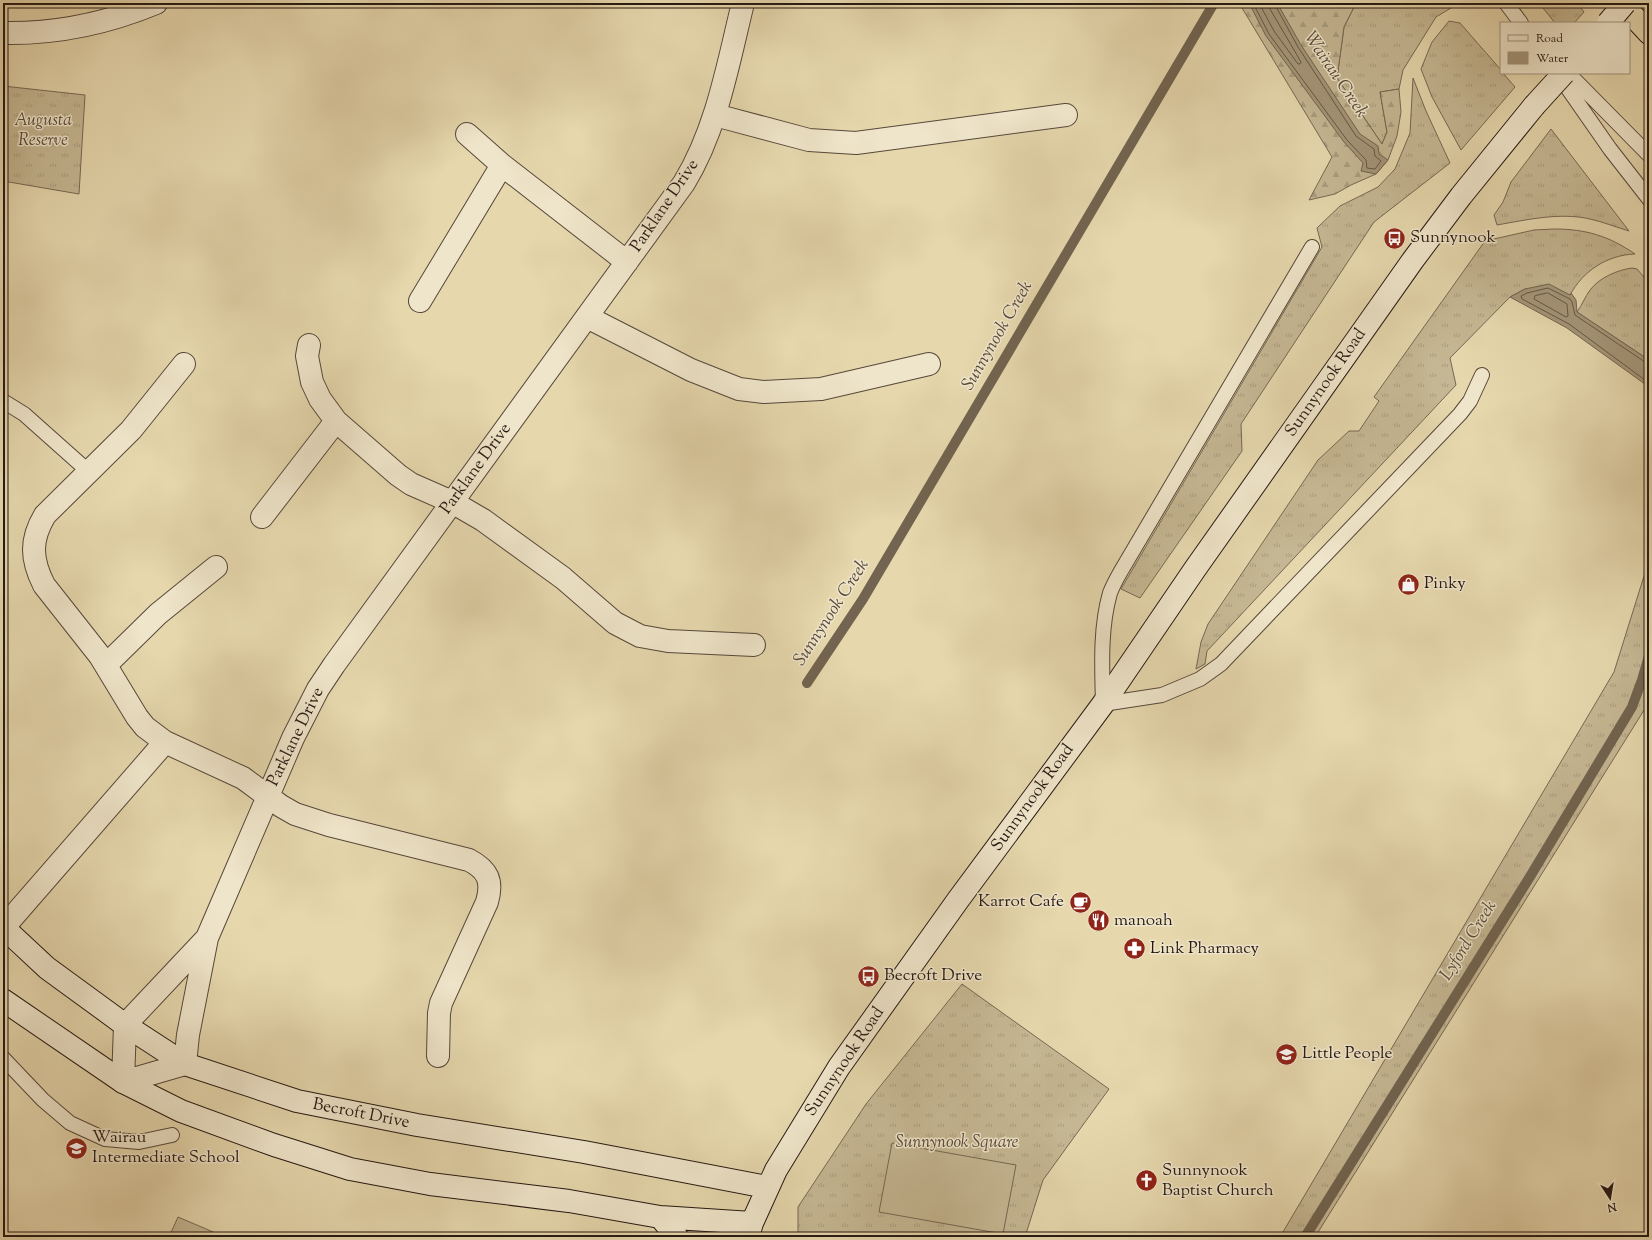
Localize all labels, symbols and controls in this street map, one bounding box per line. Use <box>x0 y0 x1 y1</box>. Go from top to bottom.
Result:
legend <box>1500 22 1630 74</box>
water label: Wairau Creek <box>1296 27 1374 123</box>
text: Road <box>1536 30 1563 48</box>
text: Water <box>1536 50 1569 68</box>
park label: Augusta Reserve <box>14 109 72 153</box>
street label: Parklane Drive <box>625 155 705 257</box>
bus stop icon: Sunnynook <box>1382 225 1408 251</box>
place label: Sunnynook <box>1410 226 1496 250</box>
water label: Sunnynook Creek <box>956 276 1040 396</box>
street label: Sunnynook Road <box>1280 324 1373 442</box>
street label: Parklane Drive <box>435 418 517 520</box>
water label: Sunnynook Creek <box>788 554 876 672</box>
shop icon: Pinky <box>1395 571 1421 597</box>
place label: Pinky <box>1424 572 1466 596</box>
street label: Parklane Drive <box>262 683 330 791</box>
street label: Sunnynook Road <box>986 739 1080 857</box>
cafe icon: Karrot Cafe <box>1067 889 1093 915</box>
place label: Karrot Cafe <box>978 890 1064 914</box>
water label: Lyford Creek <box>1434 896 1504 986</box>
restaurant icon: manoah <box>1085 908 1111 934</box>
place label: manoah <box>1114 909 1173 933</box>
pharmacy icon: Link Pharmacy <box>1121 936 1147 962</box>
place label: Link Pharmacy <box>1150 937 1259 961</box>
bus stop icon: Becroft Drive <box>855 963 881 989</box>
place label: Becroft Drive <box>884 964 982 988</box>
street label: Sunnynook Road <box>799 1002 891 1122</box>
school or university icon: Little People <box>1274 1041 1300 1067</box>
place label: Little People <box>1302 1042 1393 1066</box>
street label: Becroft Drive <box>311 1093 412 1135</box>
place label: Wairau Intermediate School <box>92 1126 240 1170</box>
park label: Sunnynook Square <box>896 1131 1019 1155</box>
school or university icon: Wairau Intermediate School <box>64 1135 90 1161</box>
place label: Sunnynook Baptist Church <box>1162 1159 1274 1203</box>
church icon: Sunnynook Baptist Church <box>1133 1168 1159 1194</box>
north arrow <box>1590 1178 1630 1218</box>
text: N <box>1606 1198 1619 1216</box>

